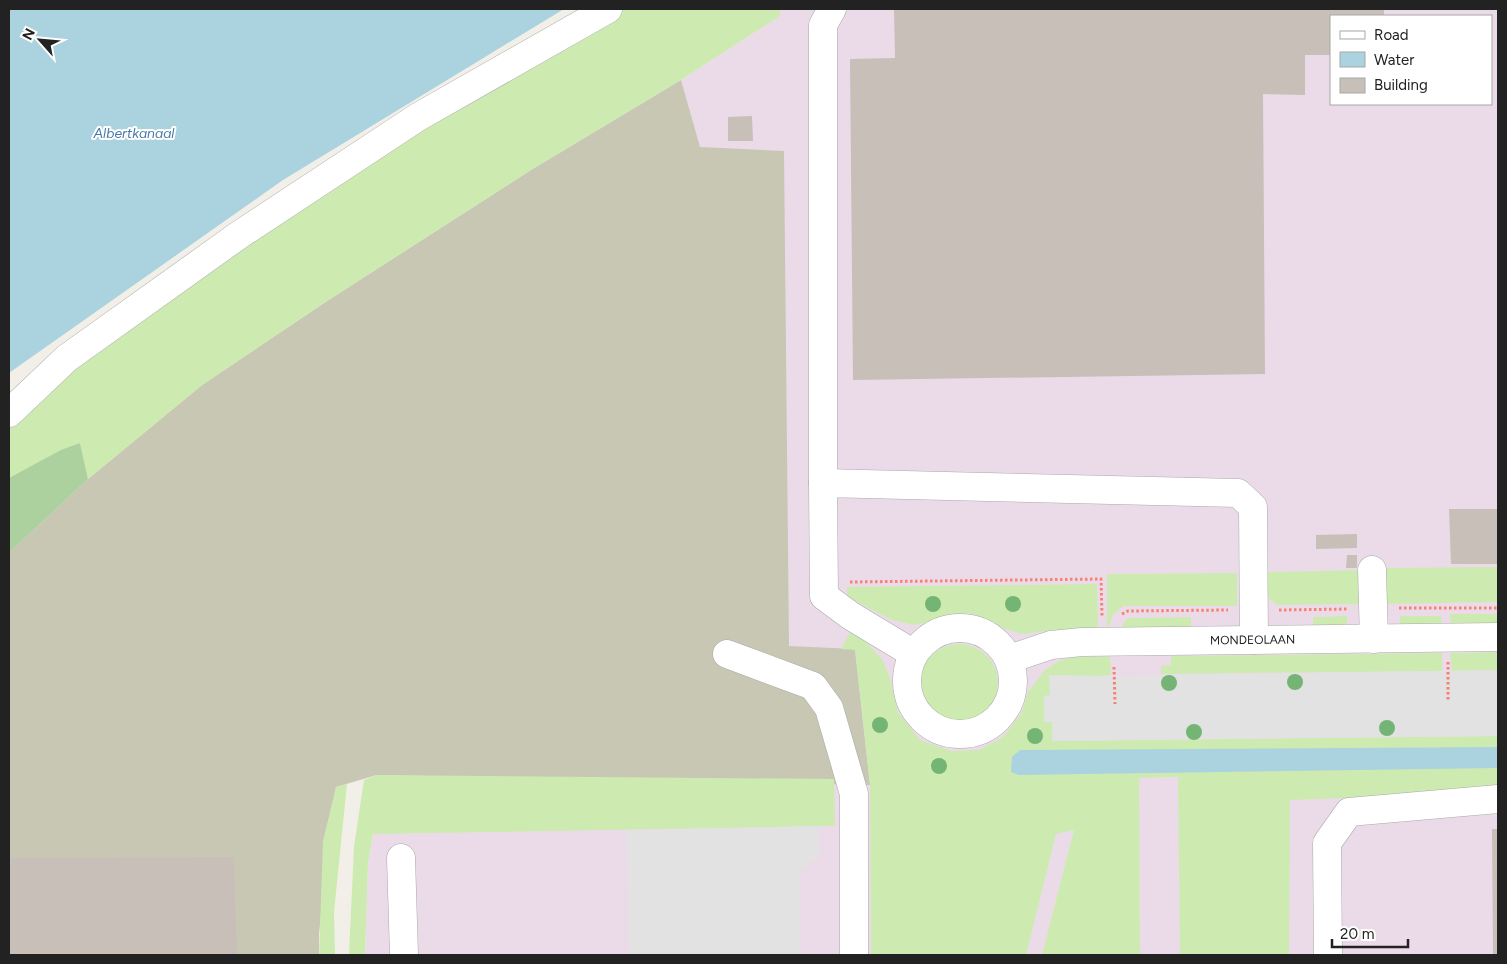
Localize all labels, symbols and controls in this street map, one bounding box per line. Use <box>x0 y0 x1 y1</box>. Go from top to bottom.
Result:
north arrow <box>15 15 65 65</box>
legend <box>1330 15 1492 105</box>
text: N <box>19 26 39 43</box>
text: Road <box>1374 26 1409 44</box>
text: Water <box>1374 51 1414 69</box>
text: Building <box>1374 76 1428 94</box>
water label: Albertkanaal <box>93 125 175 142</box>
street label: MONDEOLAAN <box>1210 632 1295 647</box>
scale bar <box>1332 916 1408 948</box>
text: 20 m <box>1340 925 1374 943</box>

